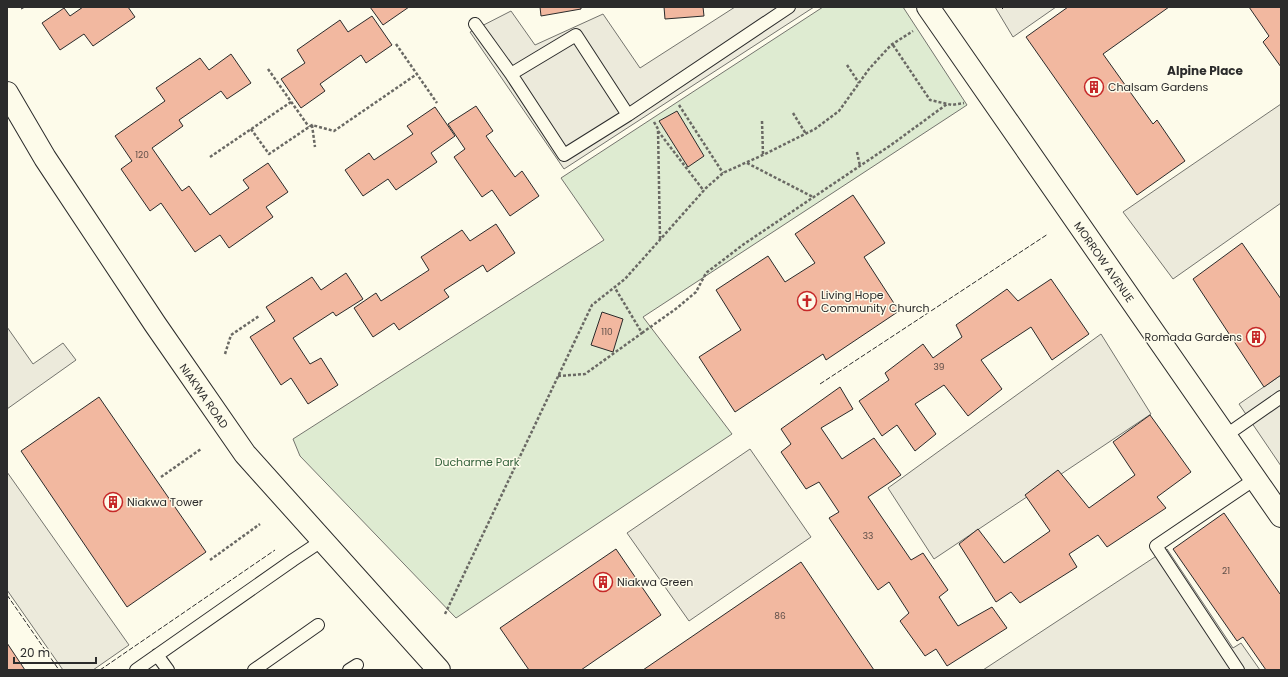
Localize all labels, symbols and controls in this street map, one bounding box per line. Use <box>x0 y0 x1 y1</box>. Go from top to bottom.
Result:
district label: Alpine Place <box>1167 62 1244 79</box>
building icon: Chalsam Gardens <box>1083 76 1105 98</box>
place label: Chalsam Gardens <box>1108 79 1209 95</box>
house number: 120 <box>135 149 149 161</box>
street label: MORROW AVENUE <box>1070 218 1138 306</box>
place label: Living Hope Community Church <box>821 287 930 316</box>
church icon: Living Hope Community Church <box>796 290 818 312</box>
house number: 110 <box>601 326 613 338</box>
building icon: Romada Gardens <box>1245 326 1267 348</box>
place label: Romada Gardens <box>1145 329 1242 345</box>
street label: NIAKWA ROAD <box>176 360 232 432</box>
house number: 39 <box>934 361 945 373</box>
park label: Ducharme Park <box>435 454 520 470</box>
building icon: Niakwa Tower <box>102 491 124 513</box>
place label: Niakwa Tower <box>127 494 203 510</box>
house number: 33 <box>863 530 873 542</box>
house number: 21 <box>1222 565 1230 577</box>
building icon: Niakwa Green <box>592 571 614 593</box>
place label: Niakwa Green <box>617 574 693 590</box>
house number: 86 <box>774 610 786 622</box>
scale bar <box>14 639 96 665</box>
text: 20 m <box>20 644 50 661</box>

